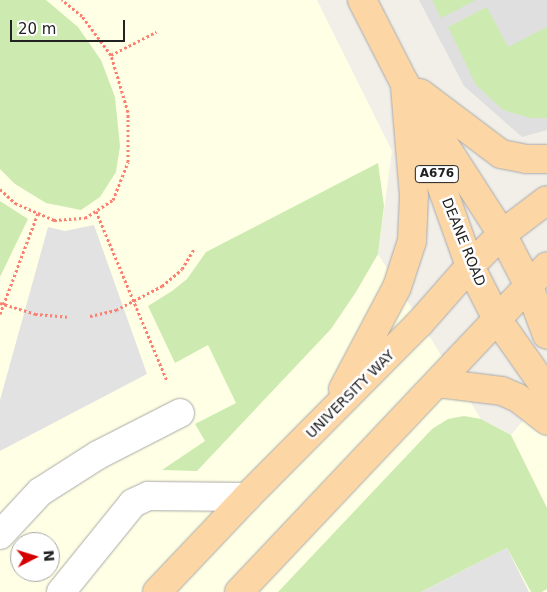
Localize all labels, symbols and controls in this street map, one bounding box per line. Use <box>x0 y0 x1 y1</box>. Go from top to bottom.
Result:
scale bar <box>12 10 128 42</box>
text: 20 m <box>18 20 56 38</box>
road number: A676 <box>414 164 460 183</box>
street label: DEANE ROAD <box>439 195 489 289</box>
street label: UNIVERSITY WAY <box>302 346 398 442</box>
north arrow <box>10 532 60 582</box>
text: N <box>40 549 57 562</box>

